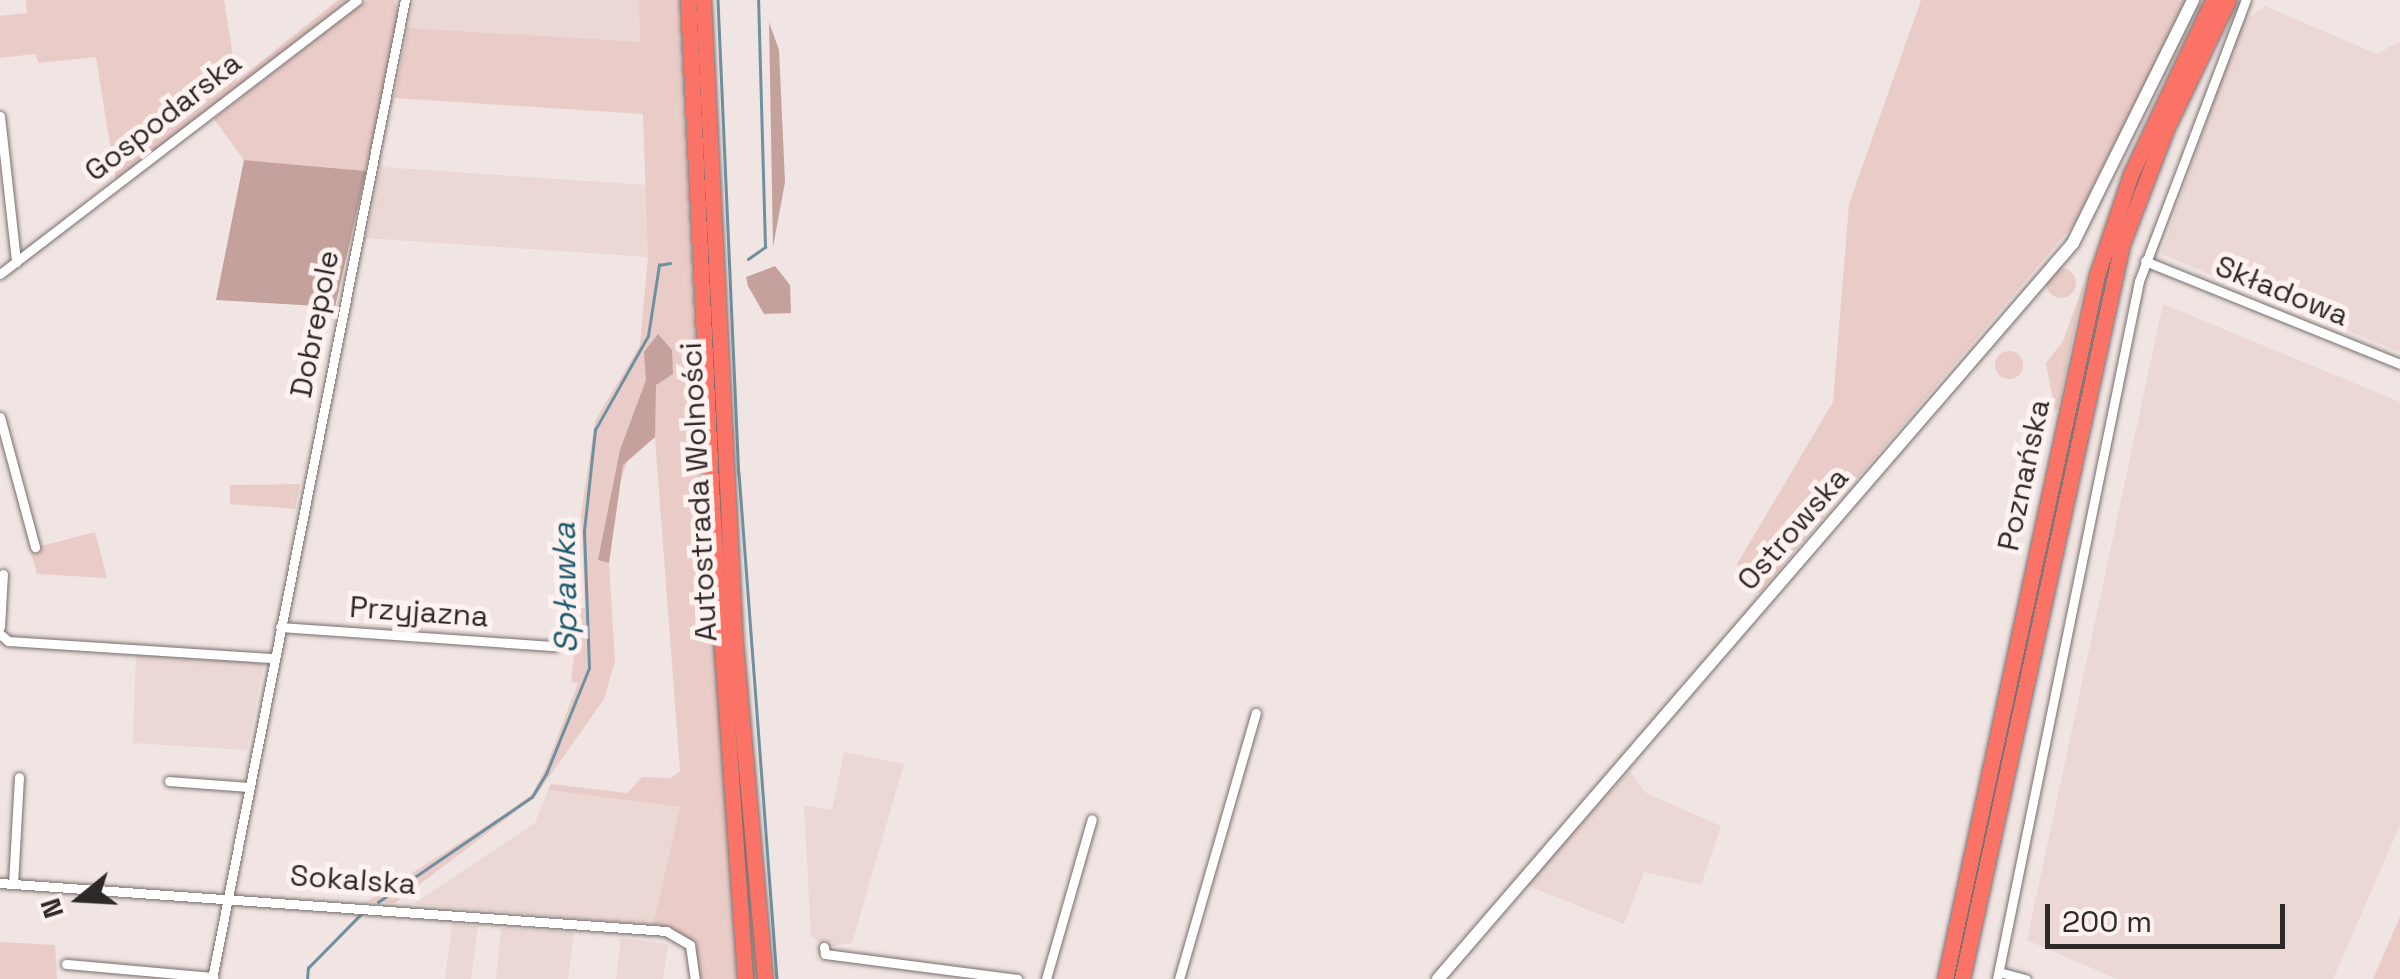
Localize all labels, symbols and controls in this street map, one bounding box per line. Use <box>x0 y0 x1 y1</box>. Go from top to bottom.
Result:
street label: Gospodarska <box>78 45 248 189</box>
street label: Dobrepole <box>283 247 347 401</box>
street label: Składowa <box>2210 248 2354 334</box>
street label: Autostrada Wolności <box>673 341 725 643</box>
street label: Poznańska <box>1990 396 2058 554</box>
street label: Ostrowska <box>1730 460 1856 598</box>
water label: Spławka <box>545 522 585 654</box>
street label: Przyjazna <box>348 589 490 635</box>
north arrow <box>30 849 130 949</box>
street label: Sokalska <box>289 858 417 902</box>
scale bar <box>2050 884 2290 946</box>
text: N <box>31 894 71 923</box>
text: 200 m <box>2062 902 2152 941</box>

